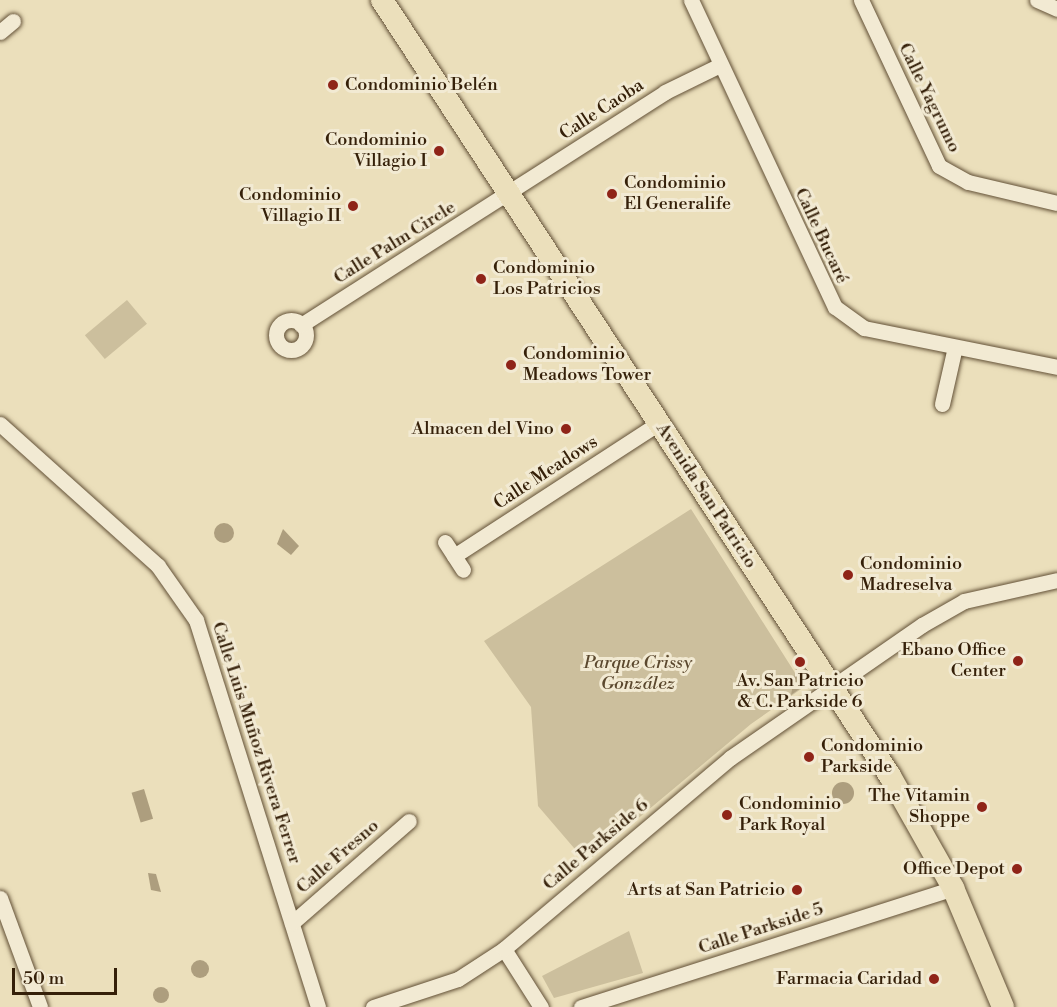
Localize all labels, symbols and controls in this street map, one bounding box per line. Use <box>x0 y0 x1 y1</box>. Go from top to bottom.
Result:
street label: Calle Yagrumo <box>893 40 965 156</box>
place label: Condominio Belén <box>345 74 498 96</box>
street label: Calle Caoba <box>556 75 648 145</box>
marker: Condominio Belén <box>326 78 340 92</box>
place label: Condominio Villagio I <box>325 130 427 172</box>
marker: Condominio Villagio I <box>432 144 446 158</box>
place label: Condominio El Generalife <box>624 173 731 216</box>
place label: Condominio Villagio II <box>239 185 341 228</box>
street label: Calle Bucaré <box>789 185 853 287</box>
marker: Condominio El Generalife <box>605 187 619 201</box>
street label: Calle Palm Circle <box>330 197 460 289</box>
marker: Condominio Villagio II <box>346 199 360 213</box>
place label: Condominio Los Patricios <box>493 258 601 300</box>
marker: Condominio Los Patricios <box>474 272 488 286</box>
place label: Condominio Meadows Tower <box>523 344 651 386</box>
marker: Condominio Meadows Tower <box>504 358 518 372</box>
place label: Almacen del Vino <box>412 418 554 440</box>
street label: Avenida San Patricio <box>651 419 761 573</box>
marker: Almacen del Vino <box>559 422 573 436</box>
street label: Calle Meadows <box>490 431 602 515</box>
place label: Condominio Madreselva <box>860 554 962 596</box>
marker: Condominio Madreselva <box>841 568 855 582</box>
street label: Calle Luis Muñoz Rivera Ferrer <box>207 619 305 867</box>
place label: Ebano Office Center <box>901 640 1006 682</box>
park label: Parque Crissy González <box>584 653 692 696</box>
marker: Ebano Office Center <box>1011 654 1025 668</box>
marker: Av. San Patricio & C. Parkside 6 <box>793 655 807 669</box>
place label: Av. San Patricio & C. Parkside 6 <box>736 671 864 714</box>
place label: Condominio Parkside <box>821 736 923 778</box>
marker: Condominio Parkside <box>802 750 816 764</box>
place label: The Vitamin Shoppe <box>868 786 970 828</box>
place label: Condominio Park Royal <box>739 794 841 836</box>
street label: Calle Parkside 6 <box>539 795 653 895</box>
marker: The Vitamin Shoppe <box>975 800 989 814</box>
marker: Condominio Park Royal <box>720 808 734 822</box>
street label: Calle Fresno <box>292 815 384 899</box>
place label: Office Depot <box>903 858 1005 880</box>
marker: Office Depot <box>1010 862 1024 876</box>
place label: Arts at San Patricio <box>627 879 785 901</box>
marker: Arts at San Patricio <box>790 883 804 897</box>
street label: Calle Parkside 5 <box>696 899 826 959</box>
scale bar <box>15 956 120 994</box>
text: 50 m <box>23 967 64 990</box>
place label: Farmacia Caridad <box>776 968 922 990</box>
marker: Farmacia Caridad <box>927 972 941 986</box>

